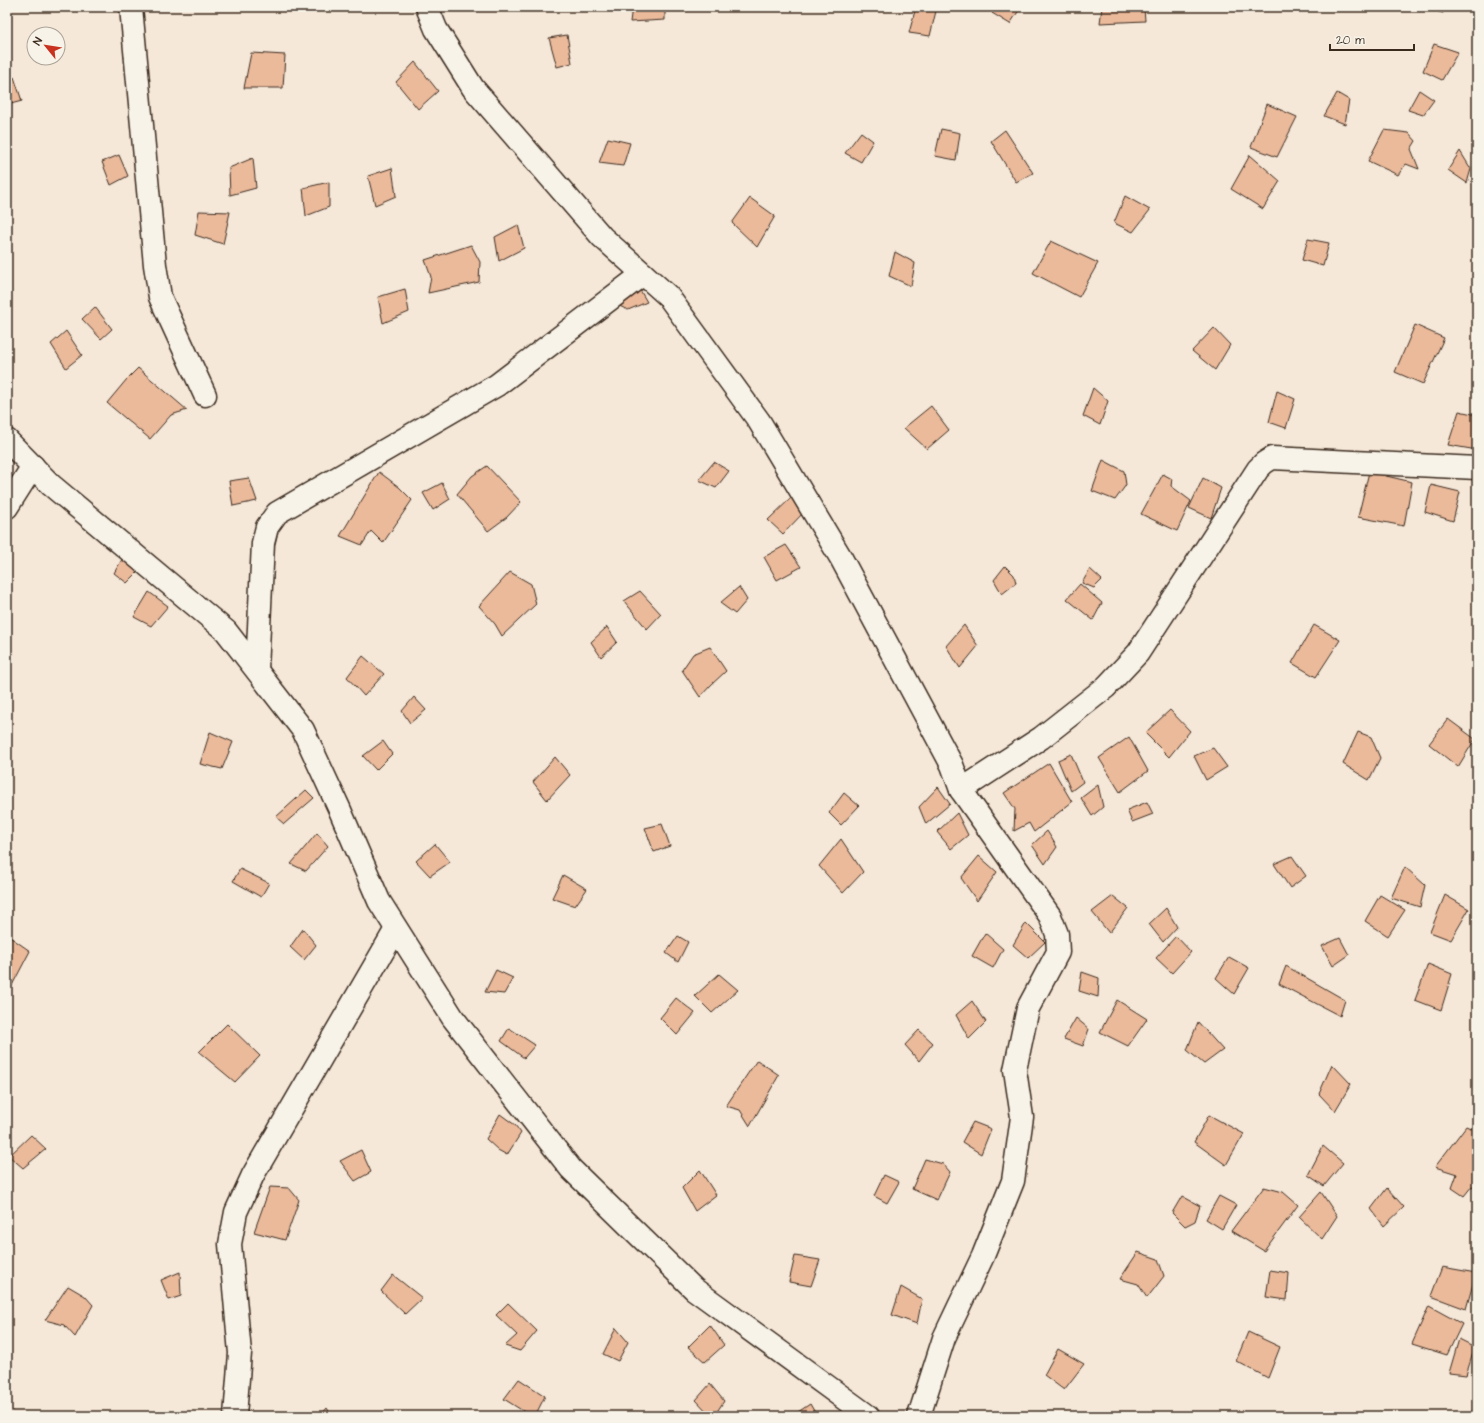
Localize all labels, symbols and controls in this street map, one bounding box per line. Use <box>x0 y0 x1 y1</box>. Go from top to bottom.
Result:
north arrow <box>26 26 66 66</box>
scale bar <box>1330 26 1414 52</box>
text: 20 m <box>1336 32 1365 49</box>
text: N <box>30 34 46 48</box>

